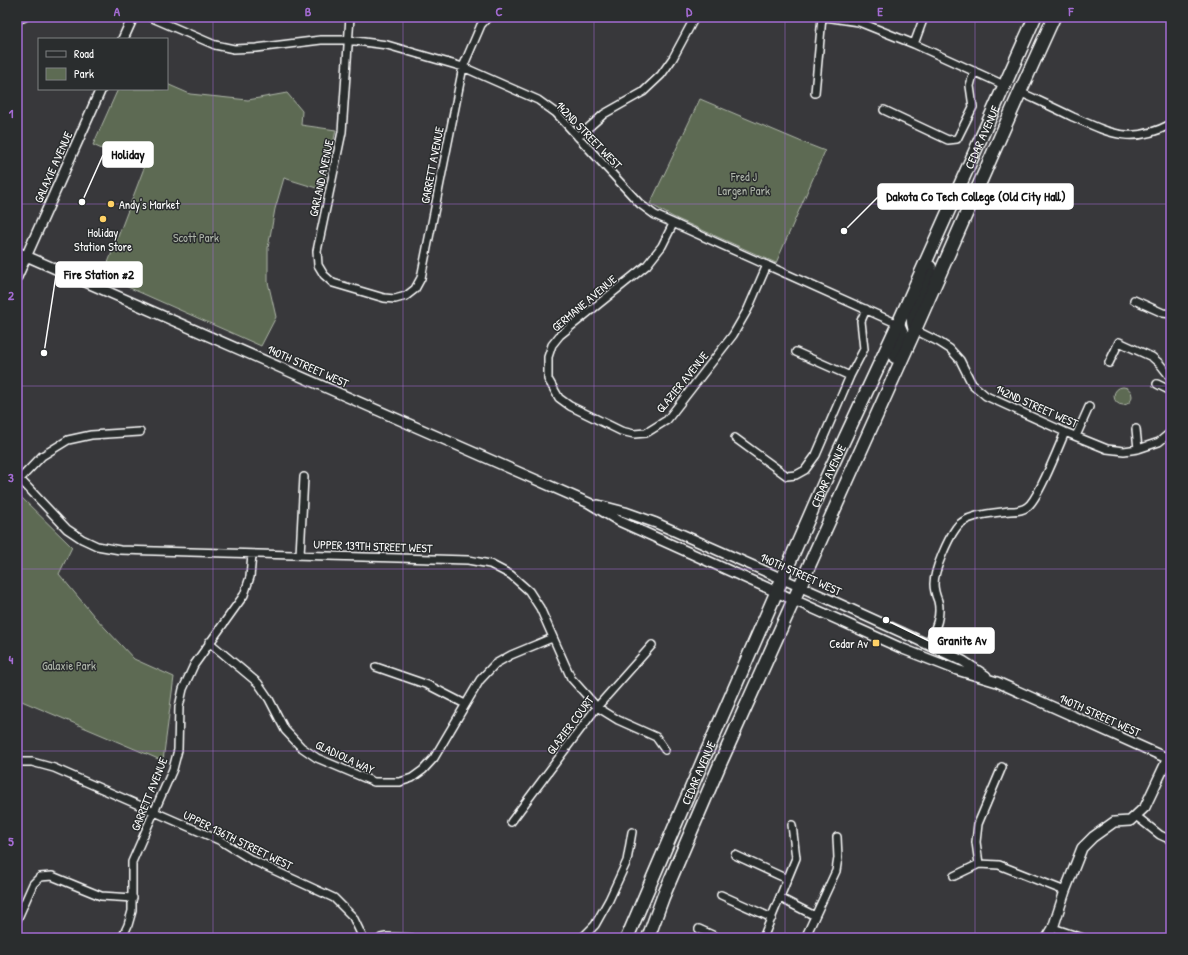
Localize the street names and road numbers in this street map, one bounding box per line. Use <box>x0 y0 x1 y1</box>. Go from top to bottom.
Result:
street label: 142ND STREET WEST <box>552 97 626 173</box>
street label: CEDAR AVENUE <box>960 102 1003 171</box>
street label: GARRETT AVENUE <box>416 124 448 205</box>
street label: GALAXIE AVENUE <box>30 128 77 205</box>
street label: GARLAND AVENUE <box>305 137 338 218</box>
street label: GERMANE AVENUE <box>548 270 621 335</box>
street label: 140TH STREET WEST <box>265 340 352 392</box>
street label: GLAZIER AVENUE <box>652 347 713 416</box>
street label: 142ND STREET WEST <box>993 380 1081 432</box>
street label: CEDAR AVENUE <box>806 441 850 510</box>
street label: UPPER 139TH STREET WEST <box>313 535 433 557</box>
street label: 140TH STREET WEST <box>758 548 845 600</box>
street label: 140TH STREET WEST <box>1057 689 1144 741</box>
street label: GLAZIER COURT <box>542 692 598 758</box>
street label: GLADIOLA WAY <box>313 736 378 778</box>
street label: CEDAR AVENUE <box>677 737 719 807</box>
street label: GARRETT AVENUE <box>127 754 172 833</box>
street label: UPPER 136TH STREET WEST <box>181 806 296 874</box>

